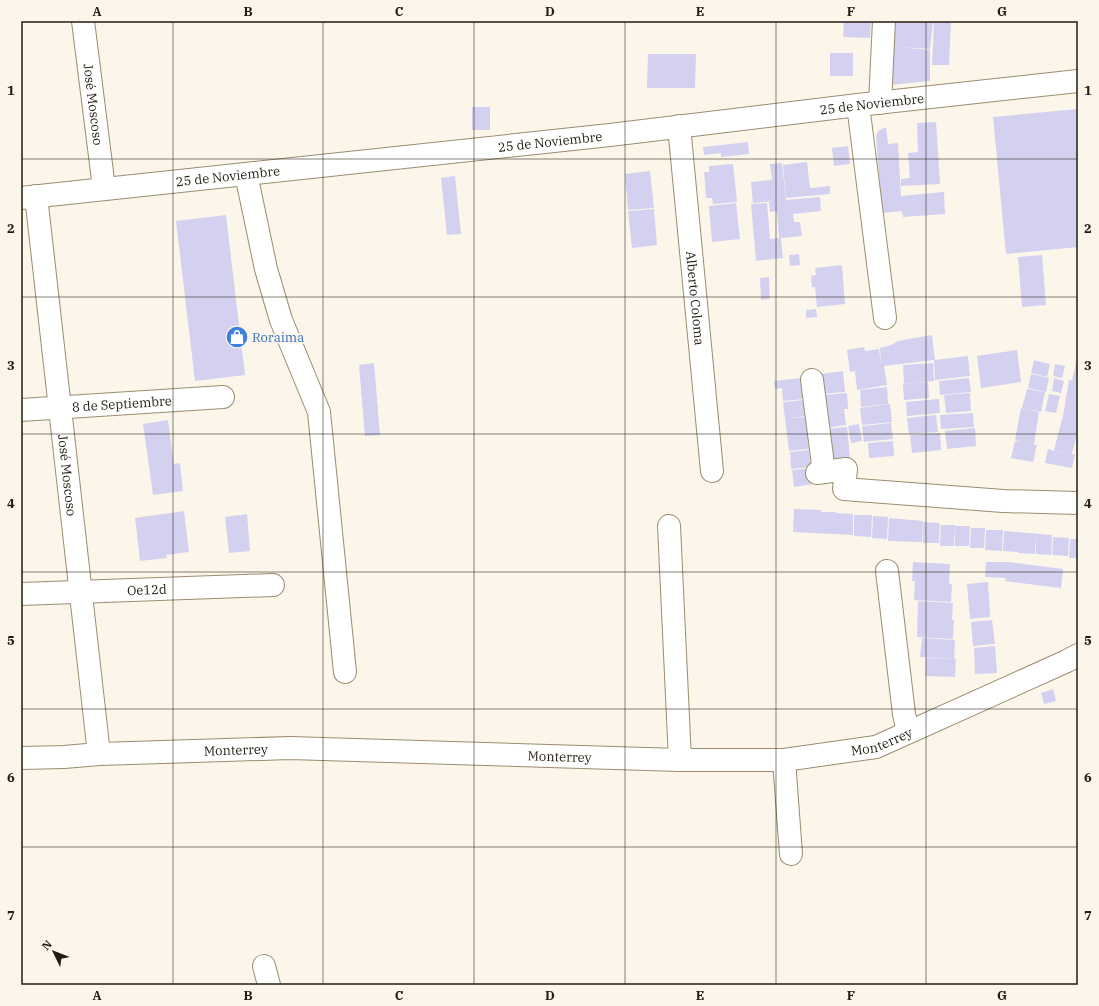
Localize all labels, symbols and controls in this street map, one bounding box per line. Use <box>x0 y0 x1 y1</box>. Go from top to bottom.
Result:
text: A <box>92 3 102 20</box>
text: B <box>243 3 253 20</box>
text: C <box>395 3 404 20</box>
text: D <box>545 3 555 20</box>
text: E <box>696 3 704 20</box>
text: F <box>847 3 855 20</box>
text: G <box>997 3 1007 20</box>
street label: José Moscoso <box>79 63 107 146</box>
text: 1 <box>7 82 15 99</box>
text: 1 <box>1084 82 1092 99</box>
street label: 25 de Noviembre <box>819 90 925 119</box>
street label: 25 de Noviembre <box>497 128 603 156</box>
street label: 25 de Noviembre <box>175 162 281 190</box>
text: 2 <box>7 220 15 237</box>
text: 2 <box>1084 220 1092 237</box>
street label: Alberto Coloma <box>682 250 708 346</box>
shop icon: Roraima <box>224 324 250 350</box>
place label: Roraima <box>252 329 304 346</box>
text: 3 <box>7 357 15 374</box>
text: 3 <box>1084 357 1092 374</box>
street label: 8 de Septiembre <box>71 392 172 416</box>
street label: José Moscoso <box>54 433 80 517</box>
text: 4 <box>7 495 15 512</box>
text: 4 <box>1084 495 1092 512</box>
street label: Oe12d <box>127 581 167 599</box>
text: 5 <box>7 632 15 649</box>
text: 5 <box>1084 632 1092 649</box>
street label: Monterrey <box>850 724 915 759</box>
street label: Monterrey <box>204 741 268 760</box>
street label: Monterrey <box>527 747 592 766</box>
text: 6 <box>7 769 15 786</box>
text: 6 <box>1084 769 1092 786</box>
text: 7 <box>7 907 15 924</box>
text: 7 <box>1084 907 1092 924</box>
north arrow <box>34 932 74 972</box>
text: N <box>39 937 55 953</box>
text: A <box>92 987 102 1004</box>
text: B <box>243 987 253 1004</box>
text: C <box>395 987 404 1004</box>
text: D <box>545 987 555 1004</box>
text: E <box>696 987 704 1004</box>
text: F <box>847 987 855 1004</box>
text: G <box>997 987 1007 1004</box>

